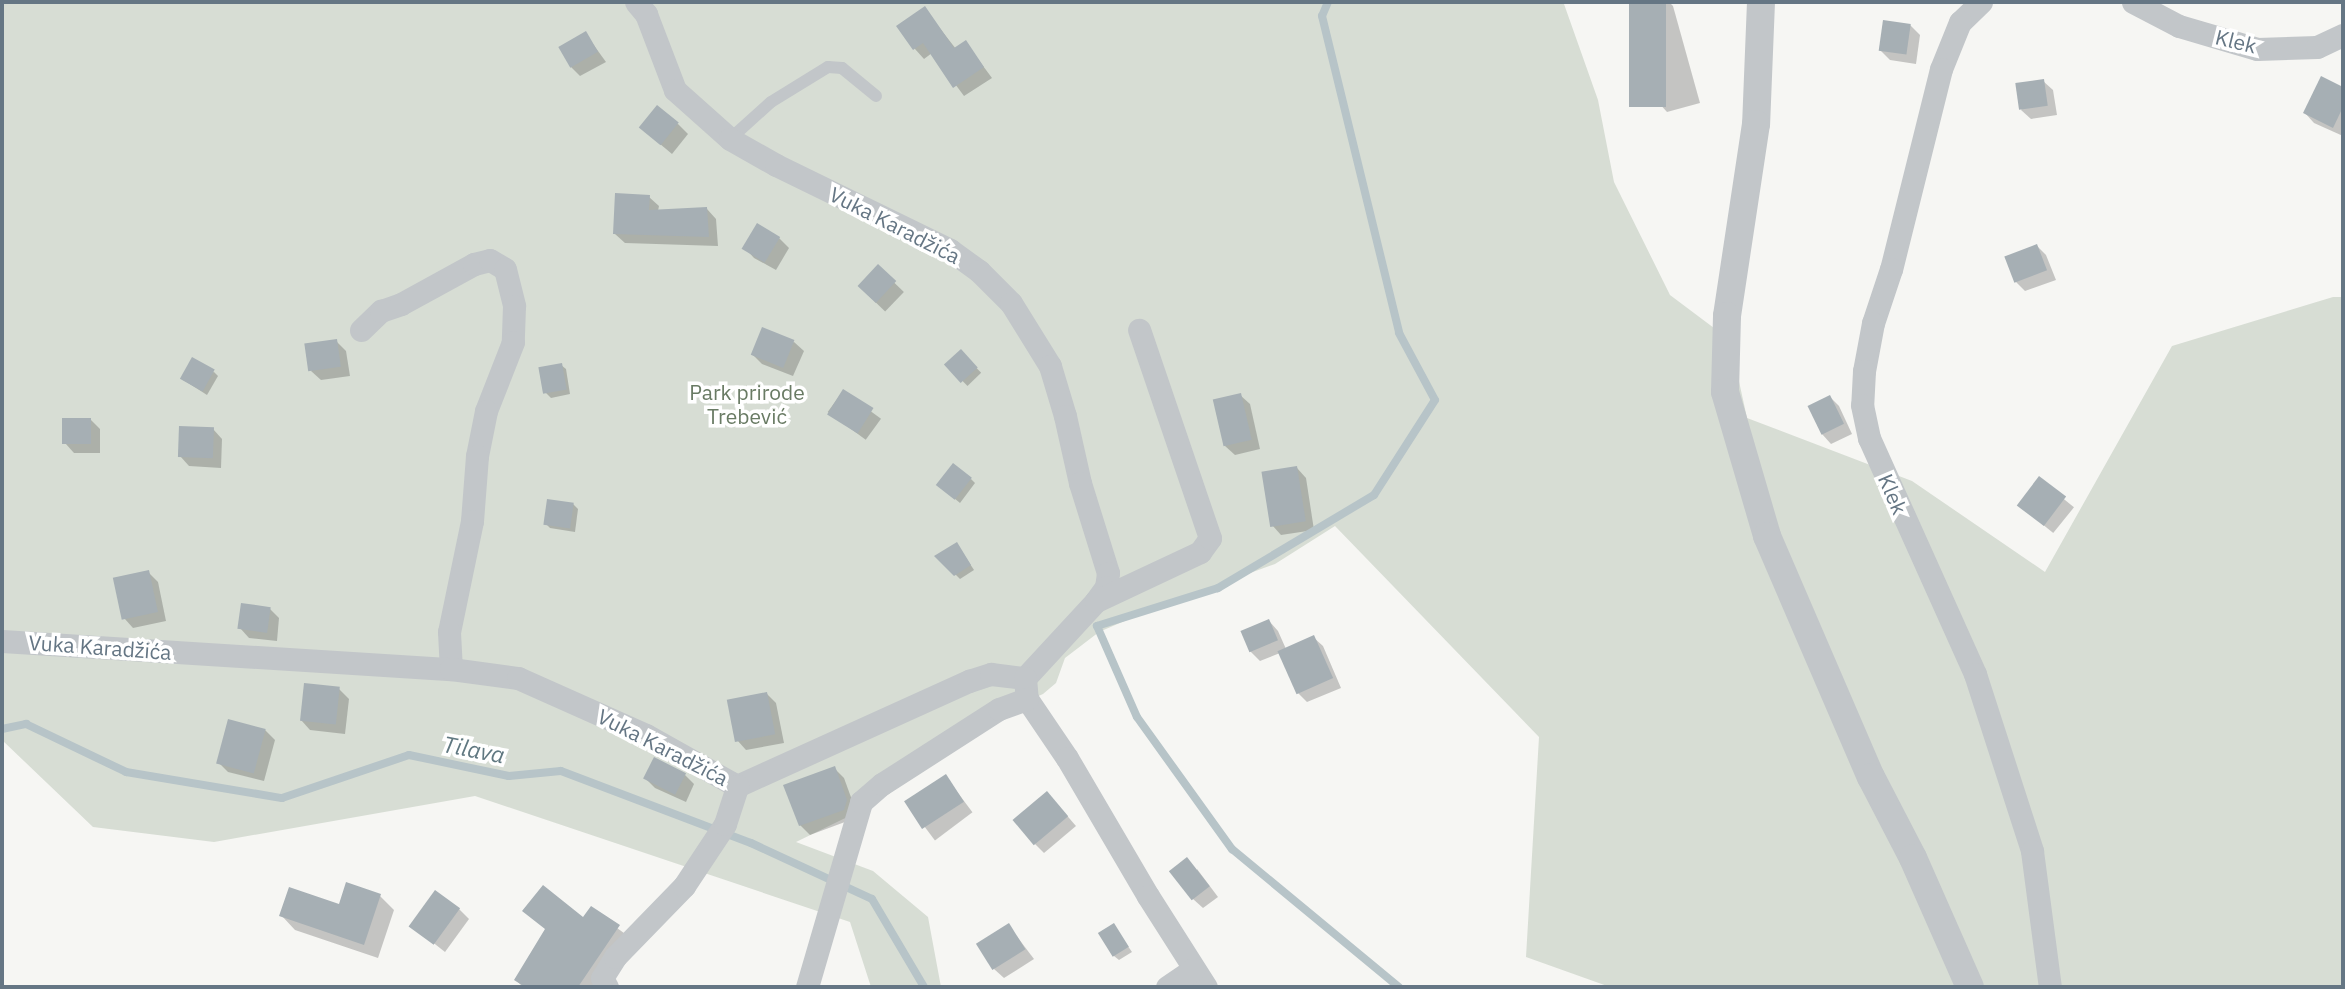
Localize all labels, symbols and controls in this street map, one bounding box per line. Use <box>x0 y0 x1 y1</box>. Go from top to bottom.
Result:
street label: Klek <box>2213 24 2259 58</box>
street label: Vuka Karadžića <box>825 181 965 269</box>
park label: Park prirode Trebević <box>689 379 805 429</box>
street label: Klek <box>1873 470 1913 518</box>
street label: Vuka Karadžića <box>28 629 172 665</box>
street label: Vuka Karadžića <box>593 703 733 791</box>
water label: Tilava <box>441 729 507 769</box>

